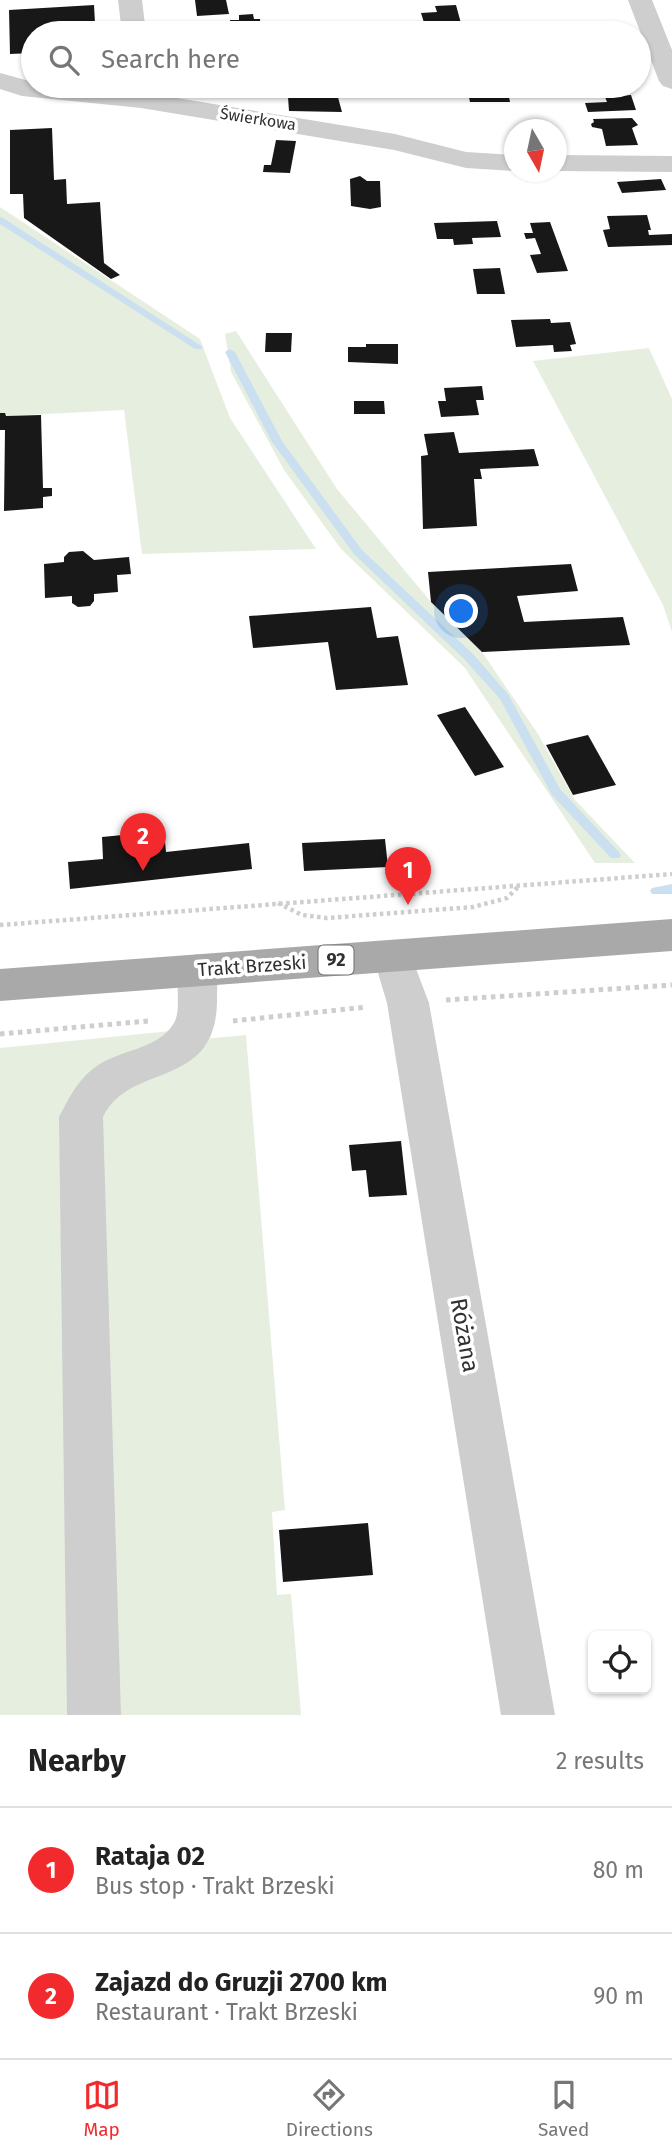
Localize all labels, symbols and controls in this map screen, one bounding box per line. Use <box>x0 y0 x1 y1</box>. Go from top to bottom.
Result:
search box <box>21 21 651 98</box>
icon: search <box>45 41 83 79</box>
text: Search here <box>101 44 240 75</box>
street label: Świerkowa <box>218 103 298 134</box>
north arrow <box>504 119 567 182</box>
your location <box>444 594 478 628</box>
pin: 2 <box>120 813 166 871</box>
pin: 1 <box>385 847 431 905</box>
road number: 92 <box>318 945 354 974</box>
street label: Trakt Brzeski <box>197 951 307 981</box>
street label: Różana <box>445 1296 485 1374</box>
map controls <box>588 1631 651 1694</box>
button: locate <box>588 1631 651 1694</box>
text: Nearby <box>28 1743 126 1779</box>
text: 2 results <box>556 1747 644 1775</box>
text: Rataja 02 <box>95 1841 205 1872</box>
text: 1 <box>46 1856 56 1884</box>
text: 80 m <box>593 1856 644 1884</box>
text: Bus stop · Trakt Brzeski <box>95 1872 335 1900</box>
text: Zajazd do Gruzji 2700 km <box>95 1967 388 1998</box>
text: 2 <box>45 1982 57 2010</box>
text: 90 m <box>593 1982 644 2010</box>
text: Restaurant · Trakt Brzeski <box>95 1998 358 2026</box>
tab: Map <box>83 2076 121 2141</box>
tab: Directions <box>286 2076 373 2141</box>
tab: Saved <box>538 2076 589 2141</box>

